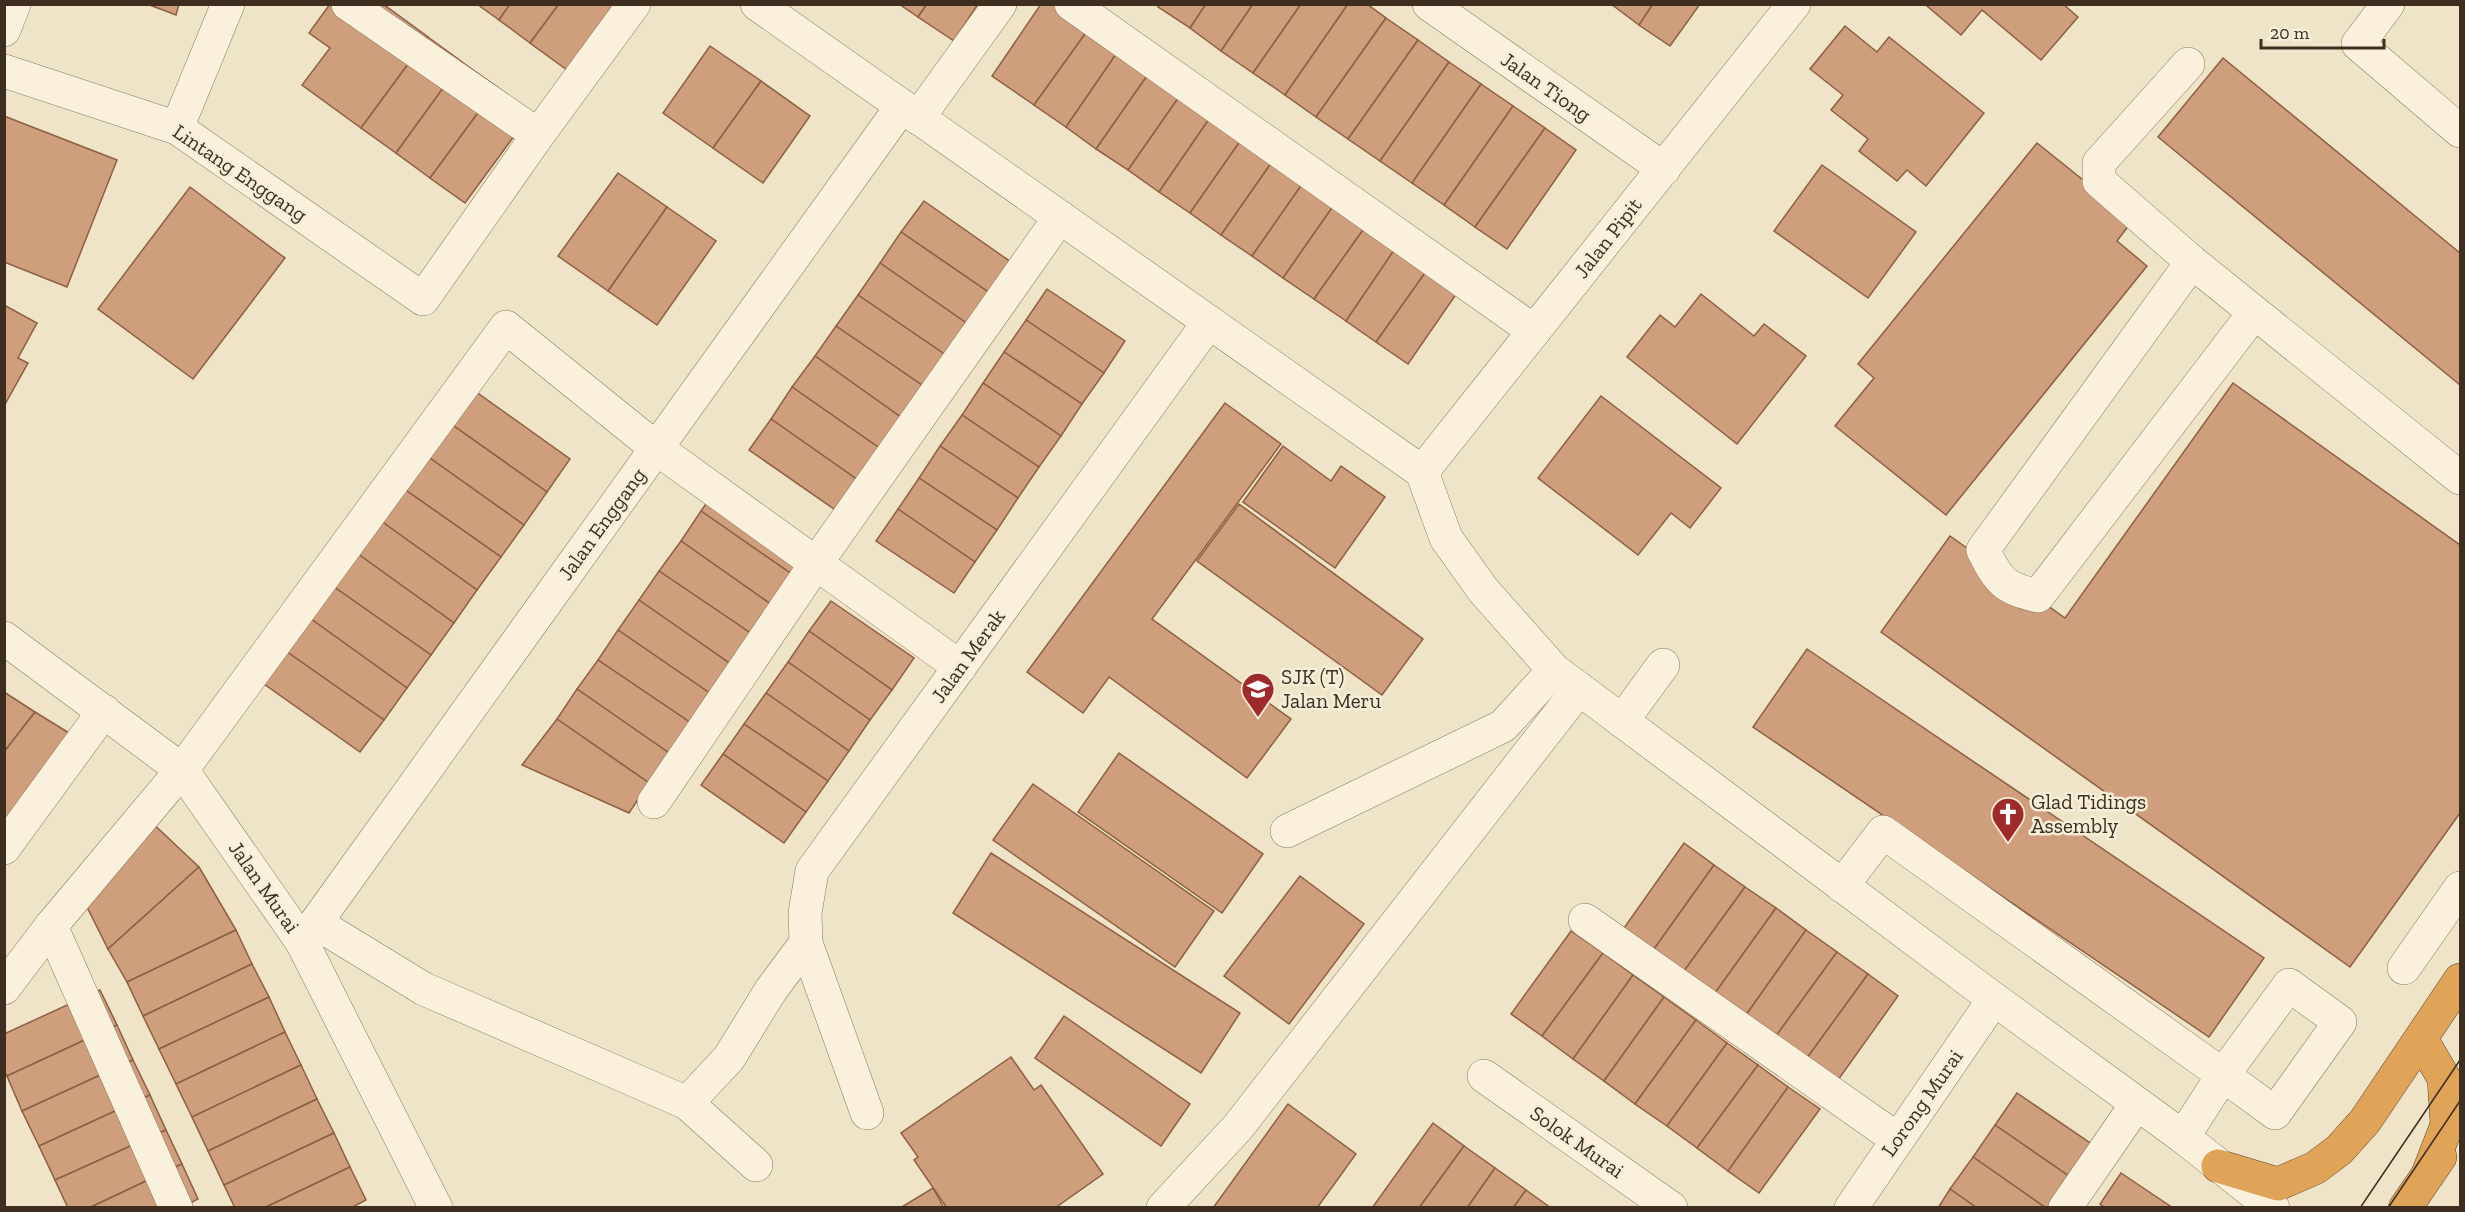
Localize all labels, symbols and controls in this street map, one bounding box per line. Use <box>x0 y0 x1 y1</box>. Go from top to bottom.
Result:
scale bar <box>2261 12 2384 50</box>
text: 20 m <box>2270 22 2310 44</box>
street label: Jalan Tiong <box>1496 46 1597 127</box>
street label: Lintang Enggang <box>168 118 313 227</box>
street label: Jalan Pipit <box>1569 192 1647 283</box>
street label: Jalan Enggang <box>552 462 651 585</box>
street label: Jalan Merak <box>925 604 1010 707</box>
place label: SJK (T) Jalan Meru <box>1281 664 1381 713</box>
school or university icon: SJK (T) Jalan Meru <box>1240 671 1276 718</box>
place label: Glad Tidings Assembly <box>2031 789 2146 838</box>
church icon: Glad Tidings Assembly <box>1990 796 2026 843</box>
street label: Jalan Murai <box>224 836 305 938</box>
street label: Lorong Murai <box>1876 1044 1968 1161</box>
street label: Solok Murai <box>1526 1100 1629 1183</box>

